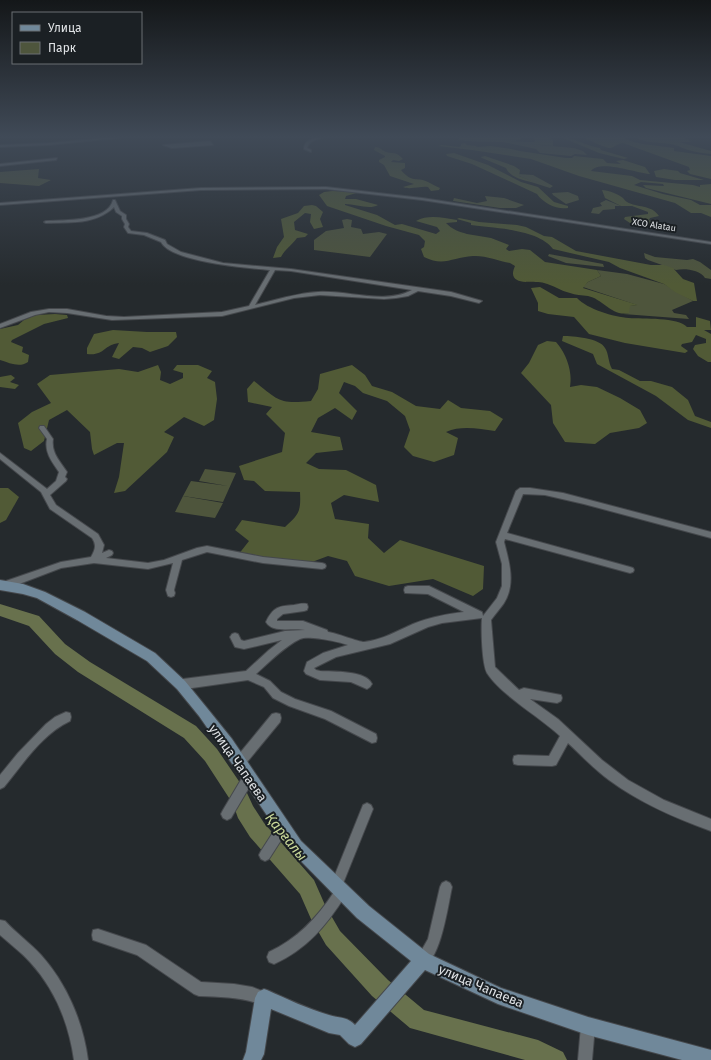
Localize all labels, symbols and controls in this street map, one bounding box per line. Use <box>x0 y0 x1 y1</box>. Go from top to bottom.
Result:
legend <box>12 12 142 64</box>
text: Улица <box>48 21 82 35</box>
text: Парк <box>48 41 77 55</box>
street label: XCO Alatau <box>631 217 677 233</box>
street label: улица Чапаева <box>206 722 270 804</box>
water label: Қарғалы <box>261 810 311 864</box>
street label: улица Чапаева <box>436 961 526 1011</box>

